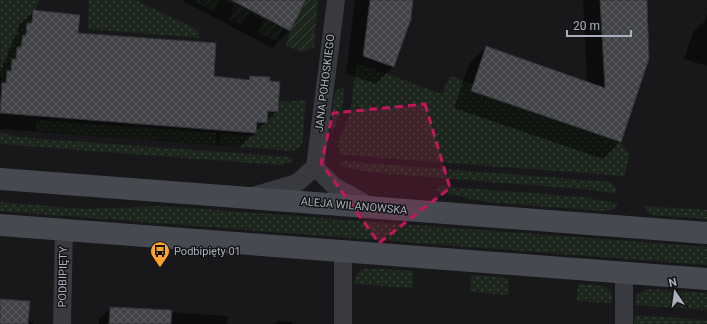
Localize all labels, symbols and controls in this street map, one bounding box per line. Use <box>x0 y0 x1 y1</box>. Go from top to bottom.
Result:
scale bar <box>567 12 631 38</box>
text: 20 m <box>573 19 600 33</box>
street label: JANA POHOSKIEGO <box>313 33 337 133</box>
street label: ALEJA WILANOWSKA <box>300 195 409 217</box>
bus stop icon: Podbipięty 01 <box>149 240 171 268</box>
place label: Podbipięty 01 <box>174 245 241 258</box>
street label: PODBIPIĘTY <box>56 246 70 308</box>
north arrow <box>655 272 695 312</box>
text: N <box>668 275 678 290</box>

